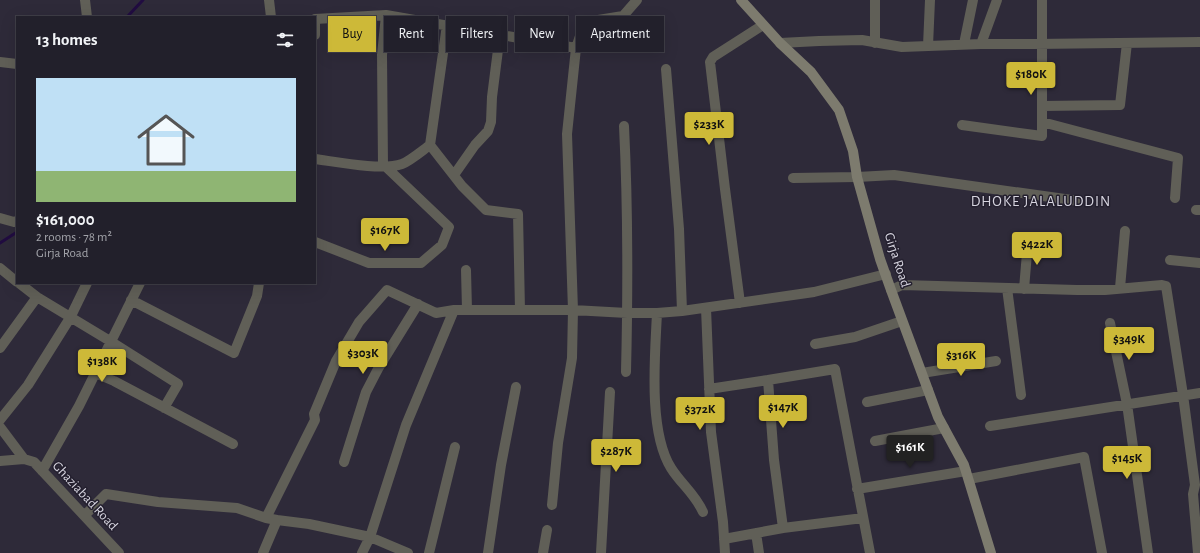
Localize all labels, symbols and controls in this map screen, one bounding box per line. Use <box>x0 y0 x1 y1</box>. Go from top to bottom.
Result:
chip: Buy <box>328 16 376 52</box>
chip: Rent <box>384 16 438 52</box>
chip: Filters <box>446 16 507 52</box>
chip: New <box>515 16 568 52</box>
chip: Apartment <box>576 16 664 52</box>
icon: filters <box>274 29 296 51</box>
text: 13 homes <box>36 31 98 48</box>
pin: $180K <box>1003 62 1059 96</box>
text: $180K <box>1015 68 1047 81</box>
icon: home <box>130 104 202 176</box>
pin: $233K <box>681 112 737 146</box>
text: $233K <box>694 118 724 131</box>
district label: DHOKE JALALUDDIN <box>971 194 1111 209</box>
text: $161,000 <box>36 211 95 228</box>
pin: $167K <box>357 218 413 252</box>
text: $167K <box>370 224 400 237</box>
text: 2 rooms · 78 m² <box>36 231 112 244</box>
street label: Girja Road <box>882 231 912 289</box>
pin: $422K <box>1009 232 1065 266</box>
text: $422K <box>1021 238 1053 251</box>
text: Girja Road <box>36 247 89 260</box>
pin: $349K <box>1101 327 1157 361</box>
text: $349K <box>1113 333 1145 346</box>
pin: $303K <box>335 341 391 375</box>
pin: $316K <box>933 343 989 377</box>
text: $303K <box>347 347 379 360</box>
pin: $138K <box>74 349 130 383</box>
text: $316K <box>946 349 976 362</box>
text: $138K <box>87 355 117 368</box>
pin: $147K <box>755 395 811 429</box>
pin: $372K <box>672 397 728 431</box>
text: $147K <box>768 401 798 414</box>
text: $372K <box>685 403 715 416</box>
pin: $161K <box>882 435 938 469</box>
pin: $287K <box>588 439 644 473</box>
text: $161K <box>895 441 925 454</box>
text: $287K <box>600 445 632 458</box>
pin: $145K <box>1099 446 1155 480</box>
text: $145K <box>1112 452 1142 465</box>
street label: Ghaziabad Road <box>50 459 120 533</box>

